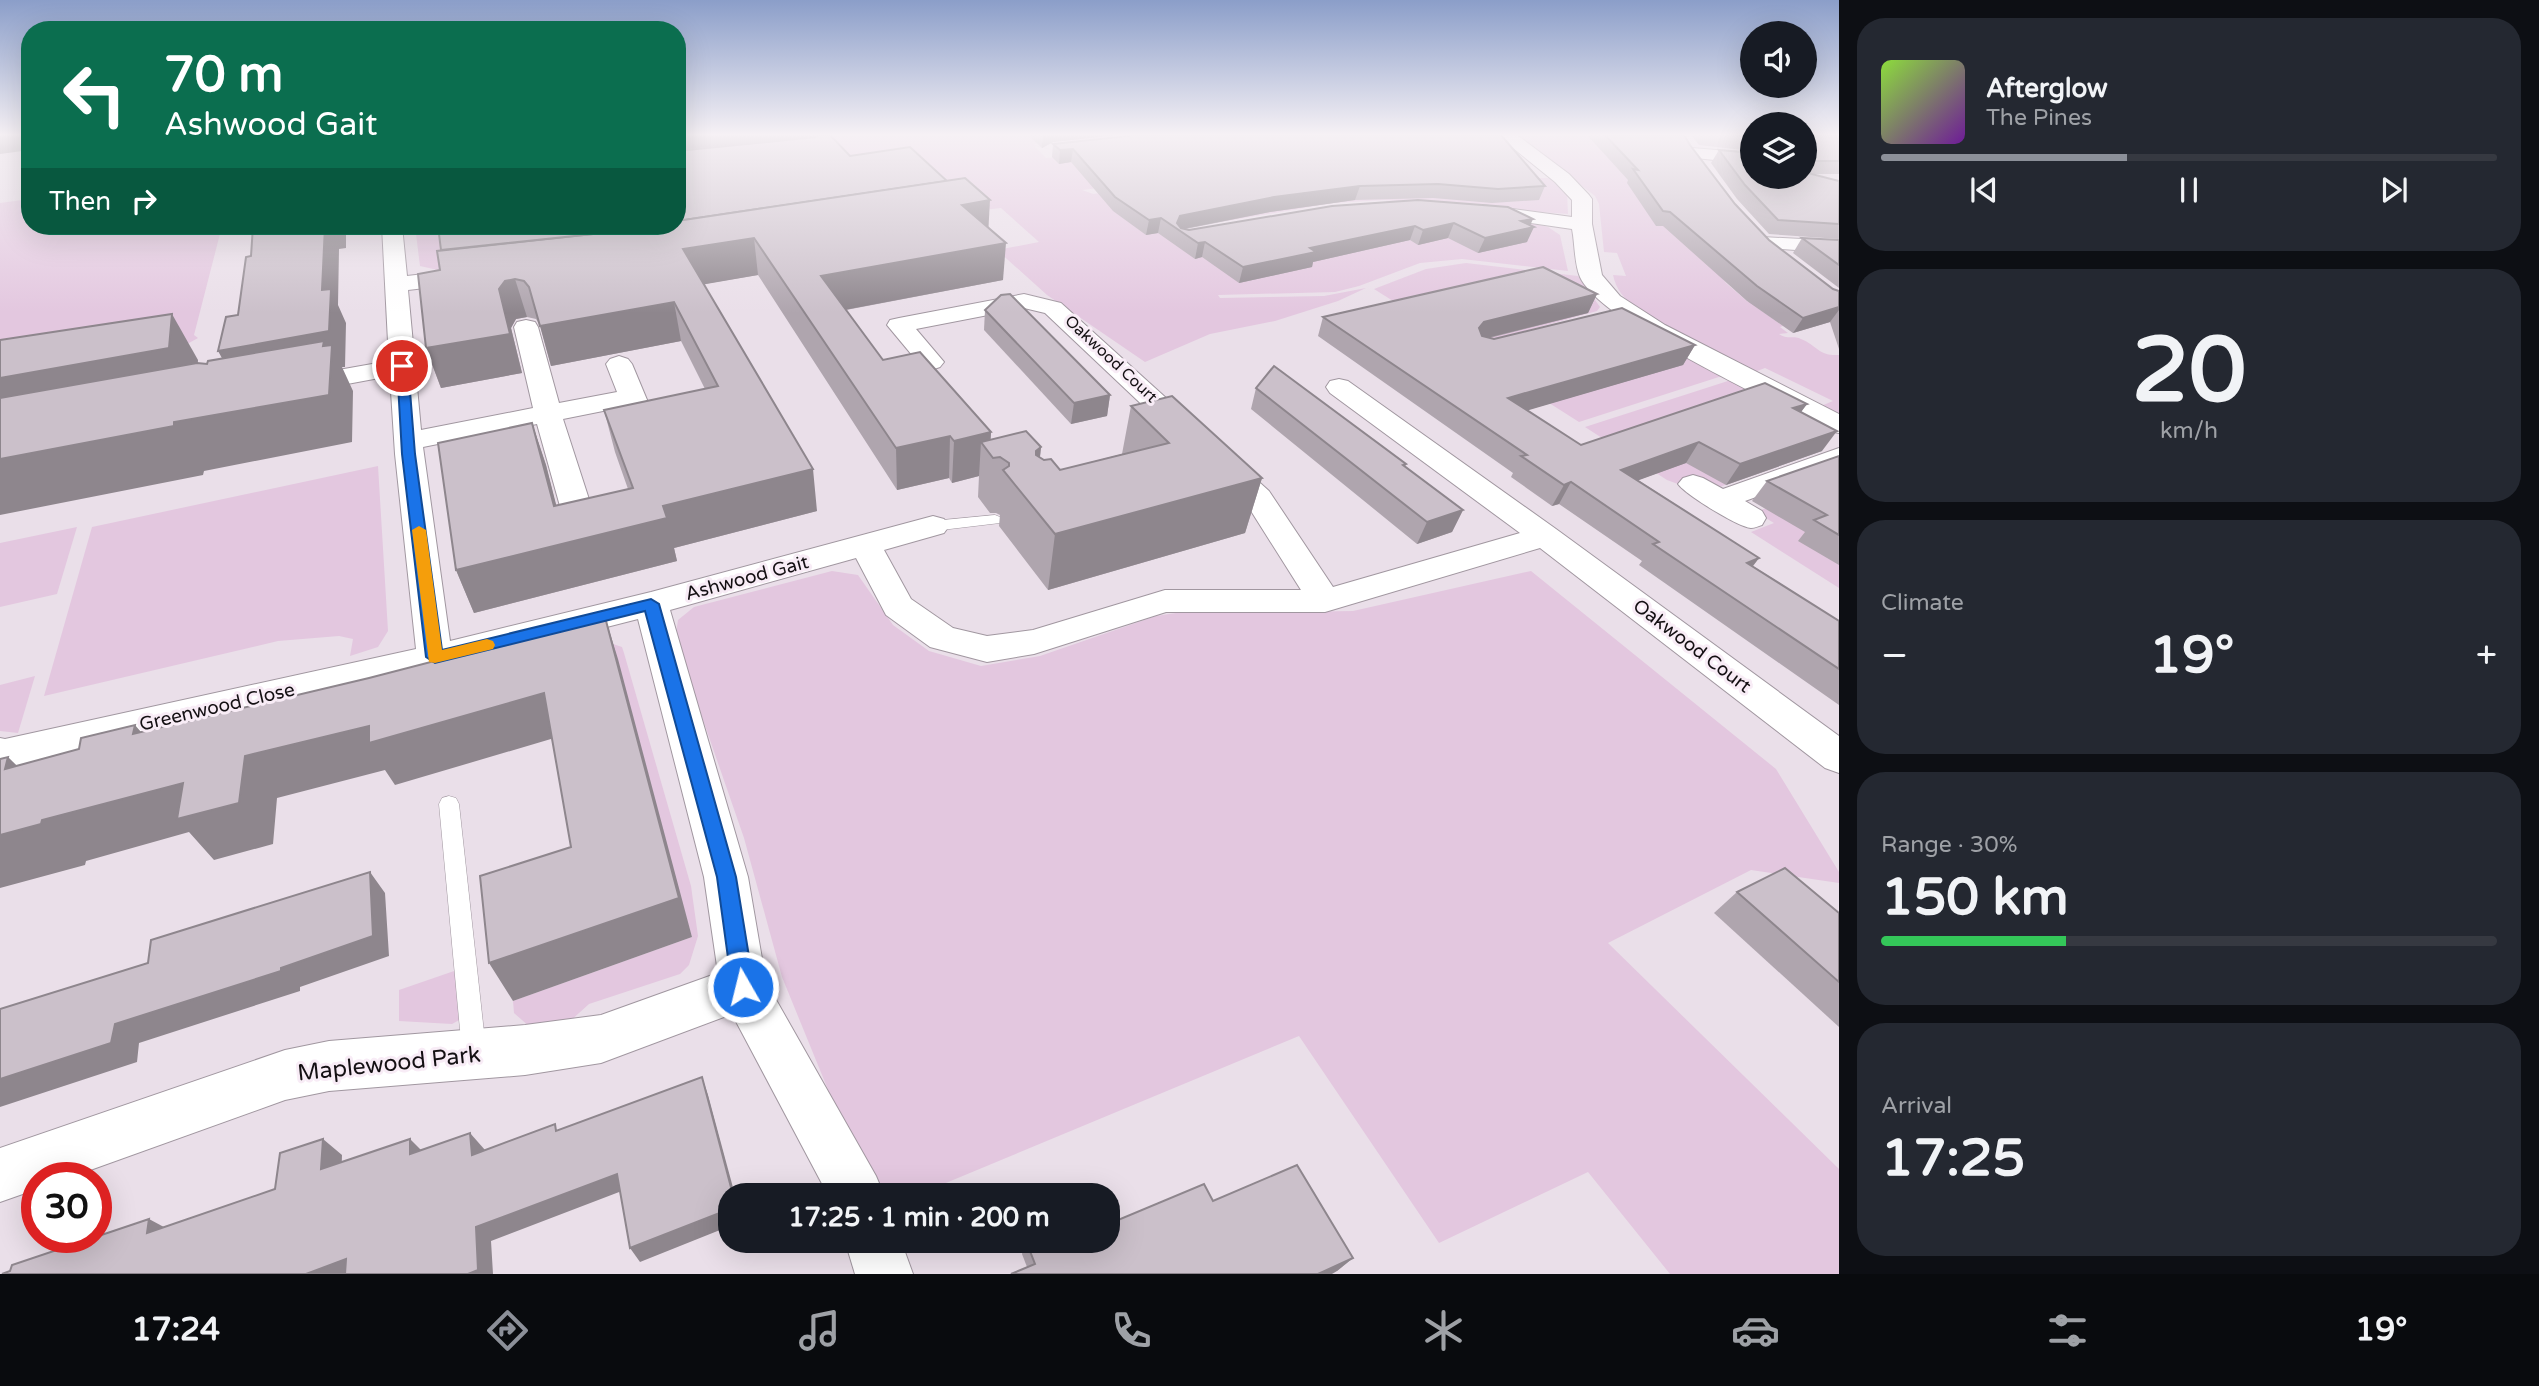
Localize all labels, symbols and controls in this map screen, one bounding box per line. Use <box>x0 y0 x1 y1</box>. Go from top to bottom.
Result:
map controls <box>1740 21 1817 189</box>
button: sound <box>1740 21 1817 98</box>
text: 70 m <box>164 46 283 105</box>
icon: left <box>49 49 140 140</box>
text: Afterglow <box>1986 73 2108 104</box>
text: The Pines <box>1986 104 2092 132</box>
text: Ashwood Gait <box>164 106 377 144</box>
button: layers <box>1740 112 1817 189</box>
icon: previous <box>1965 171 2003 209</box>
icon: pause <box>2170 171 2208 209</box>
icon: next <box>2375 171 2413 209</box>
icon: right <box>125 182 163 220</box>
text: Then <box>49 186 111 217</box>
street label: Oakwood Court <box>1061 311 1161 407</box>
text: 20 <box>2132 316 2246 426</box>
pin <box>372 336 432 396</box>
icon: arrive <box>383 347 421 385</box>
text: km/h <box>2160 417 2218 445</box>
street label: Ashwood Gait <box>683 551 811 605</box>
text: Climate <box>1881 589 1964 617</box>
street label: Oakwood Court <box>1629 595 1755 697</box>
text: 19° <box>2149 624 2234 687</box>
text: − <box>1881 633 1908 679</box>
text: + <box>2476 633 2497 679</box>
street label: Greenwood Close <box>137 678 297 736</box>
text: Range · 30% <box>1881 831 2017 859</box>
text: 150 km <box>1881 866 2069 929</box>
position arrow <box>706 950 780 1024</box>
street label: Maplewood Park <box>296 1040 482 1088</box>
text: Arrival <box>1881 1092 1952 1120</box>
text: 17:25 <box>1881 1127 2025 1190</box>
speed limit sign: 30 <box>21 1162 112 1253</box>
text: 17:25 · 1 min · 200 m <box>788 1202 1050 1233</box>
icon: directions <box>483 1306 532 1355</box>
icon: music <box>795 1306 844 1355</box>
icon: phone <box>1107 1306 1156 1355</box>
icon: climate <box>1419 1306 1468 1355</box>
icon: car <box>1731 1306 1780 1355</box>
icon: filters <box>2043 1306 2092 1355</box>
text: 17:24 <box>131 1311 220 1349</box>
text: 19° <box>2355 1311 2407 1349</box>

